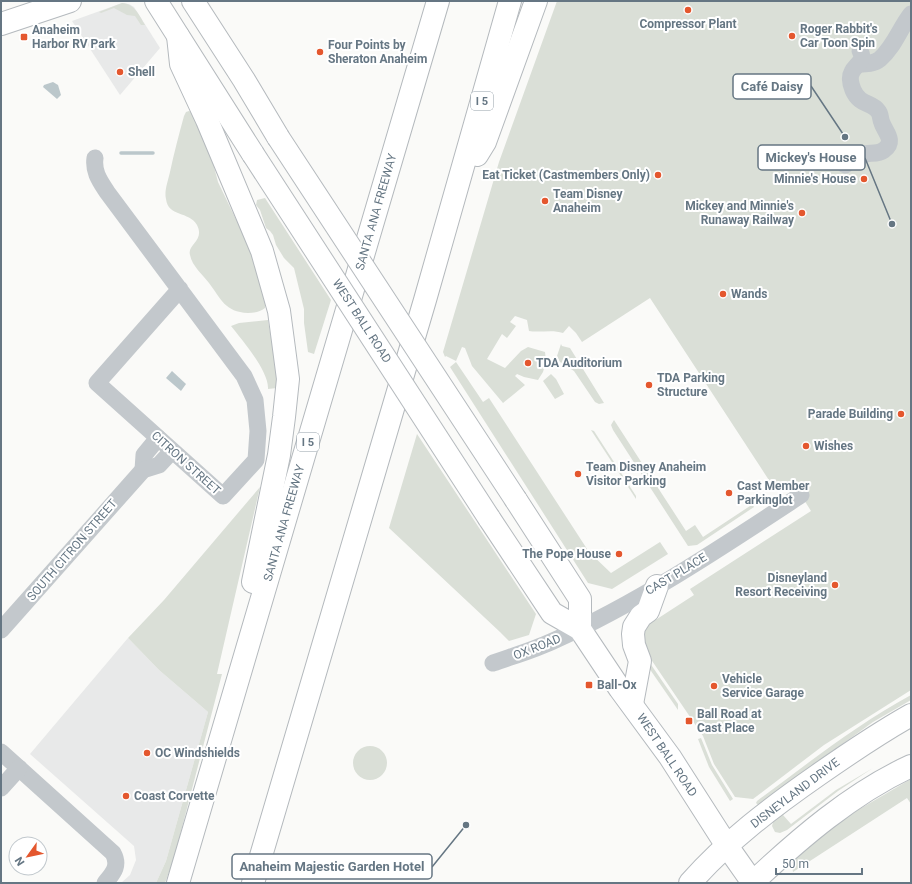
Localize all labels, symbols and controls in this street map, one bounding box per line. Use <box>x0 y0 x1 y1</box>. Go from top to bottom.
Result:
marker: Compressor Plant <box>683 5 693 15</box>
place label: Compressor Plant <box>639 17 737 31</box>
place label: Roger Rabbit's Car Toon Spin <box>800 22 878 50</box>
place label: Anaheim Harbor RV Park <box>32 23 116 51</box>
marker: Roger Rabbit's Car Toon Spin <box>787 31 797 41</box>
marker: Anaheim Harbor RV Park <box>19 32 29 42</box>
place label: Four Points by Sheraton Anaheim <box>328 38 427 66</box>
marker: Four Points by Sheraton Anaheim <box>315 47 325 57</box>
place label: Shell <box>128 65 155 79</box>
marker: Shell <box>115 67 125 77</box>
callout: Café Daisy <box>733 74 811 99</box>
text: Café Daisy <box>741 79 804 94</box>
road number: I 5 <box>471 92 493 110</box>
callout: Mickey's House <box>758 145 865 170</box>
text: Mickey's House <box>766 150 856 165</box>
street label: SANTA ANA FREEWAY <box>353 151 400 272</box>
place label: Eat Ticket (Castmembers Only) <box>482 168 650 182</box>
marker: Eat Ticket (Castmembers Only) <box>653 170 663 180</box>
place label: Minnie's House <box>774 172 857 186</box>
marker: Minnie's House <box>859 174 869 184</box>
place label: Team Disney Anaheim <box>553 187 623 215</box>
marker: Team Disney Anaheim <box>540 196 550 206</box>
place label: Mickey and Minnie's Runaway Railway <box>685 199 795 227</box>
marker: Mickey and Minnie's Runaway Railway <box>797 208 807 218</box>
street label: WEST BALL ROAD <box>330 277 394 366</box>
place label: Wands <box>731 287 767 301</box>
marker: Wands <box>718 289 728 299</box>
place label: TDA Auditorium <box>536 356 622 370</box>
marker: TDA Auditorium <box>523 358 533 368</box>
place label: TDA Parking Structure <box>657 371 725 399</box>
marker: TDA Parking Structure <box>644 380 654 390</box>
place label: Parade Building <box>808 407 893 421</box>
marker: Parade Building <box>896 409 906 419</box>
street label: CITRON STREET <box>149 428 223 498</box>
road number: I 5 <box>297 433 319 451</box>
place label: Wishes <box>814 439 853 453</box>
marker: Wishes <box>801 441 811 451</box>
place label: Team Disney Anaheim Visitor Parking <box>586 460 706 488</box>
street label: SANTA ANA FREEWAY <box>261 462 308 583</box>
marker: Team Disney Anaheim Visitor Parking <box>573 469 583 479</box>
place label: Cast Member Parkinglot <box>737 479 810 507</box>
marker: Cast Member Parkinglot <box>724 488 734 498</box>
street label: SOUTH CITRON STREET <box>24 496 120 604</box>
place label: The Pope House <box>522 547 612 561</box>
marker: The Pope House <box>614 549 624 559</box>
street label: CAST PLACE <box>643 550 709 598</box>
place label: Disneyland Resort Receiving <box>735 571 827 599</box>
marker: Disneyland Resort Receiving <box>830 580 840 590</box>
street label: OX ROAD <box>511 631 563 662</box>
place label: Vehicle Service Garage <box>722 672 804 700</box>
place label: Ball-Ox <box>597 678 637 692</box>
marker: Ball-Ox <box>584 680 594 690</box>
marker: Vehicle Service Garage <box>709 681 719 691</box>
place label: Ball Road at Cast Place <box>697 707 762 735</box>
street label: WEST BALL ROAD <box>634 711 700 799</box>
marker: Ball Road at Cast Place <box>684 716 694 726</box>
place label: OC Windshields <box>155 746 240 760</box>
marker: OC Windshields <box>142 748 152 758</box>
street label: DISNEYLAND DRIVE <box>748 755 842 831</box>
place label: Coast Corvette <box>134 789 215 803</box>
marker: Coast Corvette <box>121 791 131 801</box>
north arrow <box>8 836 48 876</box>
scale bar <box>776 850 862 876</box>
text: N <box>12 854 28 868</box>
callout: Anaheim Majestic Garden Hotel <box>232 854 432 879</box>
text: 50 m <box>782 857 809 871</box>
text: Anaheim Majestic Garden Hotel <box>240 859 424 874</box>

